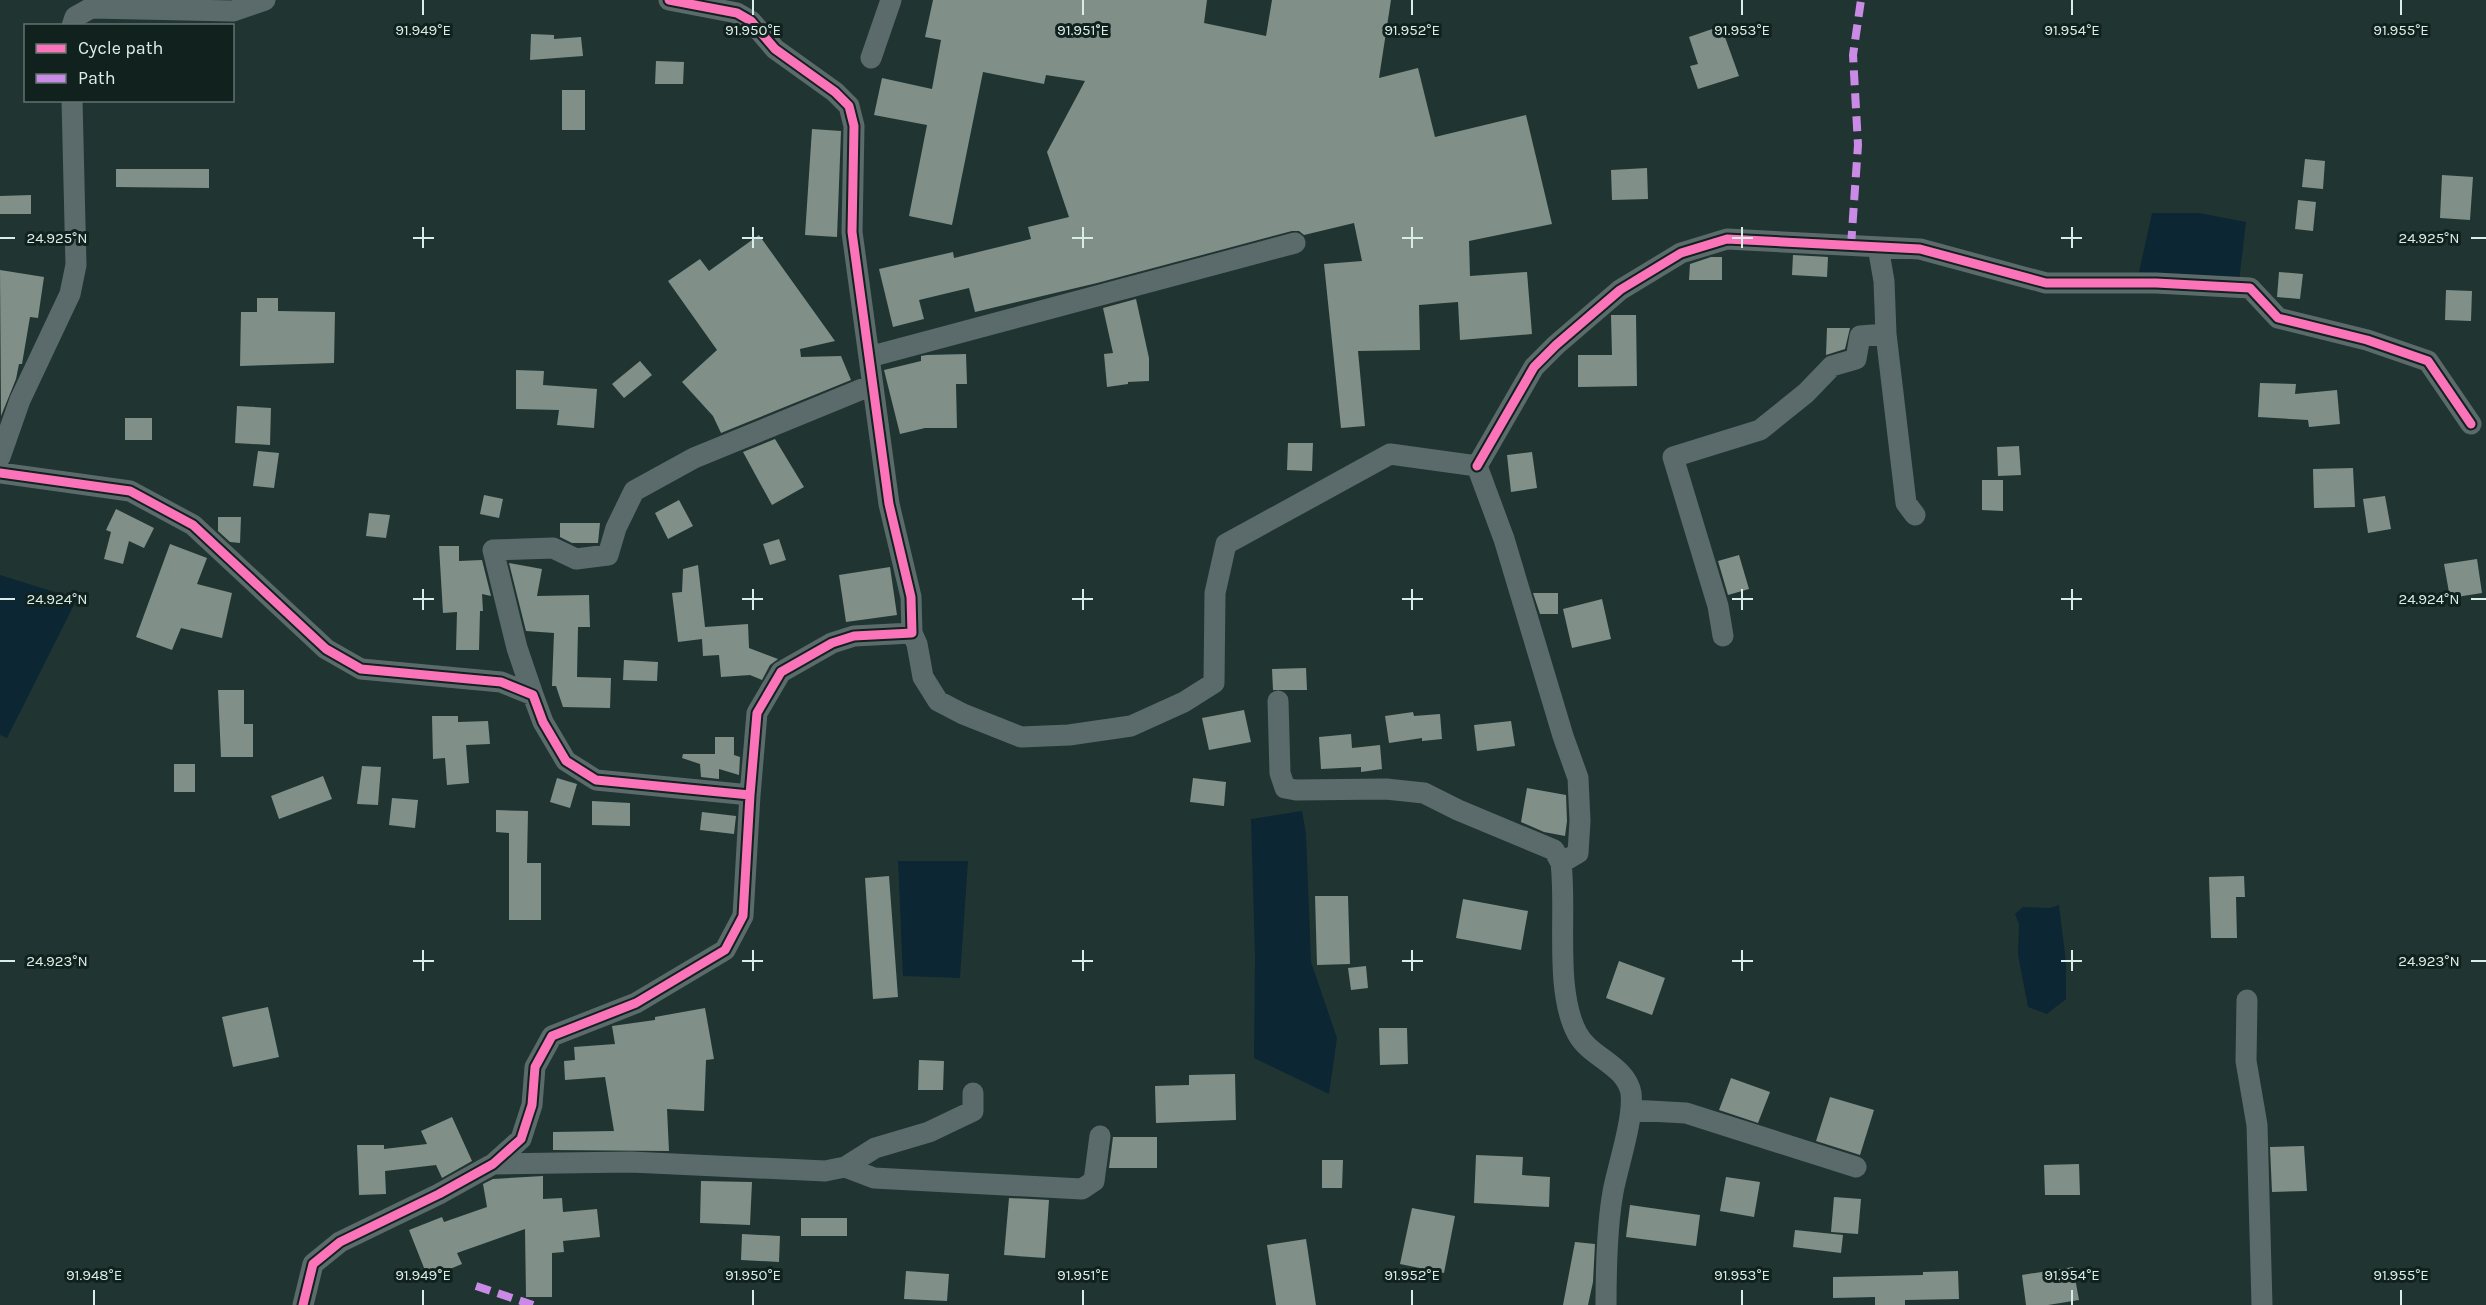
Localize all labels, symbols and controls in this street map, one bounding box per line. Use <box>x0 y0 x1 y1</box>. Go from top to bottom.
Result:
text: 91.949°E <box>395 21 451 39</box>
text: 91.950°E <box>725 21 781 39</box>
text: 91.951°E <box>1057 21 1109 39</box>
text: 91.952°E <box>1384 21 1440 39</box>
text: 91.953°E <box>1714 21 1770 39</box>
text: 91.954°E <box>2044 21 2100 39</box>
text: 91.955°E <box>2373 21 2429 39</box>
legend <box>24 24 234 102</box>
text: Cycle path <box>78 37 163 59</box>
text: Path <box>78 67 116 89</box>
text: 24.925°N <box>27 229 87 247</box>
text: 24.925°N <box>2399 229 2459 247</box>
text: 24.924°N <box>27 590 87 608</box>
text: 24.924°N <box>2399 590 2459 608</box>
text: 24.923°N <box>26 952 88 970</box>
text: 24.923°N <box>2398 952 2460 970</box>
text: 91.948°E <box>66 1266 122 1284</box>
text: 91.949°E <box>395 1266 451 1284</box>
text: 91.950°E <box>725 1266 781 1284</box>
text: 91.951°E <box>1057 1266 1109 1284</box>
text: 91.952°E <box>1384 1266 1440 1284</box>
text: 91.953°E <box>1714 1266 1770 1284</box>
text: 91.954°E <box>2044 1266 2100 1284</box>
text: 91.955°E <box>2373 1266 2429 1284</box>

